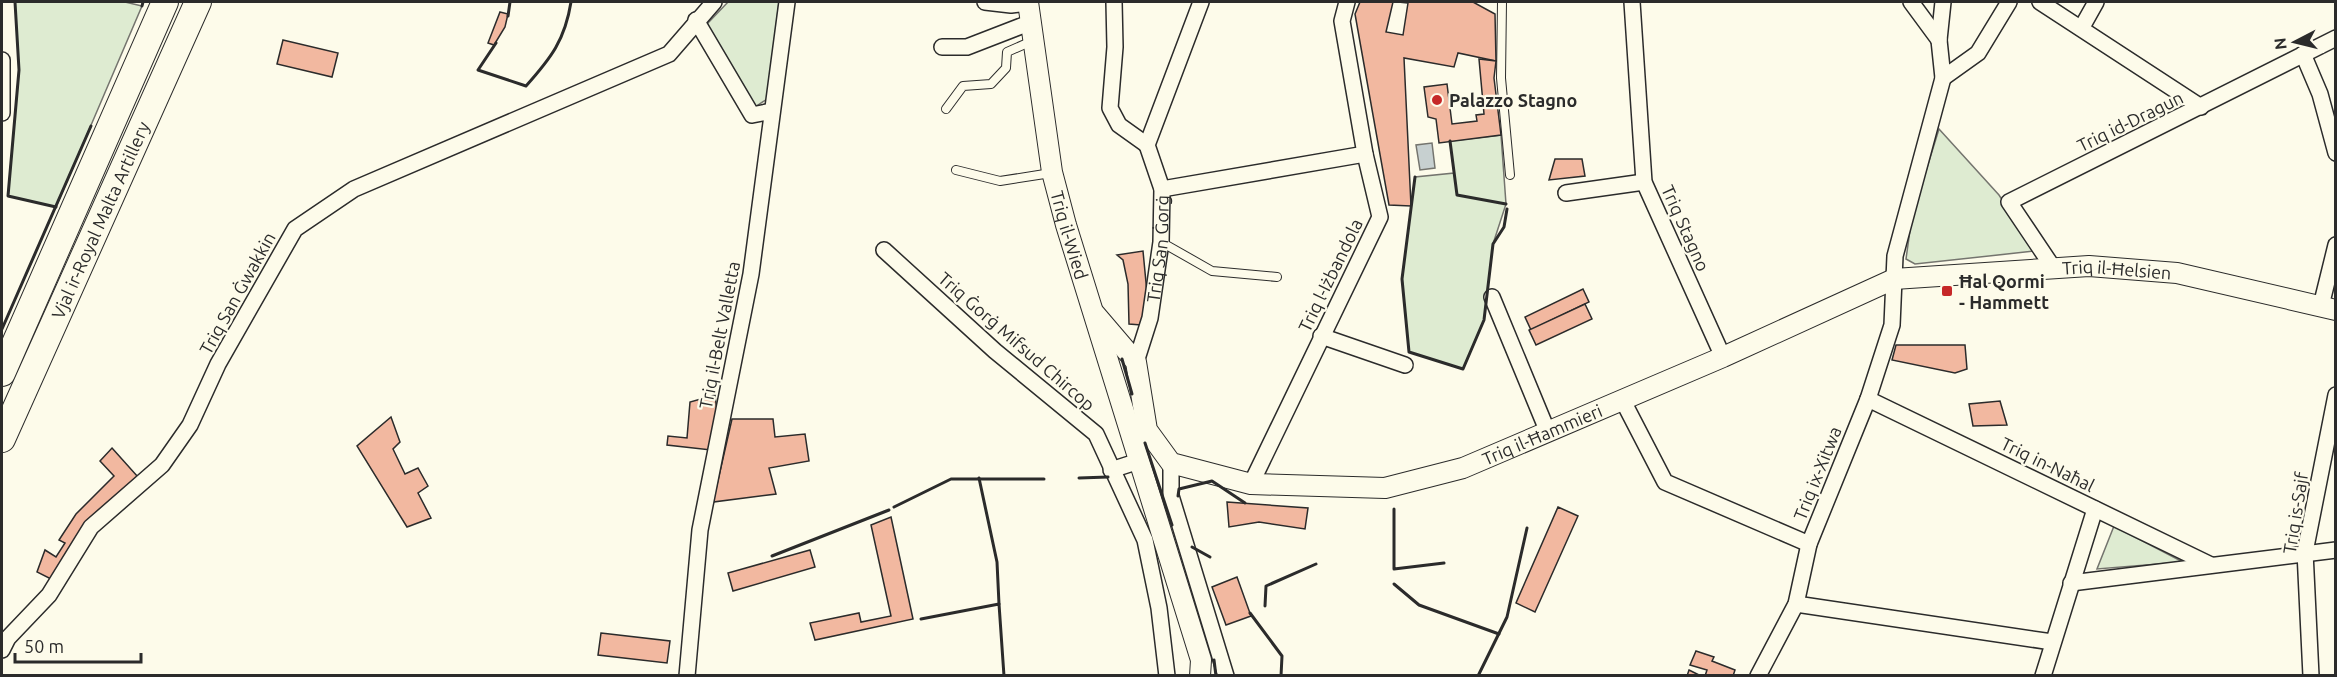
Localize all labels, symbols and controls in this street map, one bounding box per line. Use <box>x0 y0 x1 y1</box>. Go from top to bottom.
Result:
north arrow <box>2265 12 2325 72</box>
text: N <box>2270 37 2290 51</box>
street label: Triq id-Dragun <box>2074 87 2186 155</box>
place label: Palazzo Stagno <box>1449 90 1577 110</box>
marker: Palazzo Stagno <box>1430 93 1444 107</box>
street label: Vjal ir-Royal Malta Artillery <box>47 118 153 322</box>
street label: Triq Stagno <box>1658 182 1714 274</box>
street label: Triq il-Wied <box>1047 188 1092 282</box>
street label: Triq San Ġorġ <box>1142 195 1172 304</box>
street label: Triq l-Iżbandola <box>1294 215 1366 335</box>
street label: Triq San Ġwakkin <box>195 229 279 357</box>
street label: Triq il-Ħelsien <box>2061 256 2172 283</box>
street label: Triq il-Belt Valletta <box>695 260 743 410</box>
street label: Triq Ġorġ Mifsud Chircop <box>935 268 1099 414</box>
place label: Ħal Qormi - Hammett <box>1959 271 2049 312</box>
marker: Ħal Qormi - Hammett <box>1940 284 1954 298</box>
street label: Triq il-Ħammieri <box>1479 400 1605 469</box>
street label: Triq ix-Xitwa <box>1789 423 1845 523</box>
street label: Triq in-Naħal <box>1998 433 2098 495</box>
street label: Triq is-Sajf <box>2279 471 2311 555</box>
scale bar <box>15 626 141 664</box>
text: 50 m <box>24 636 64 656</box>

